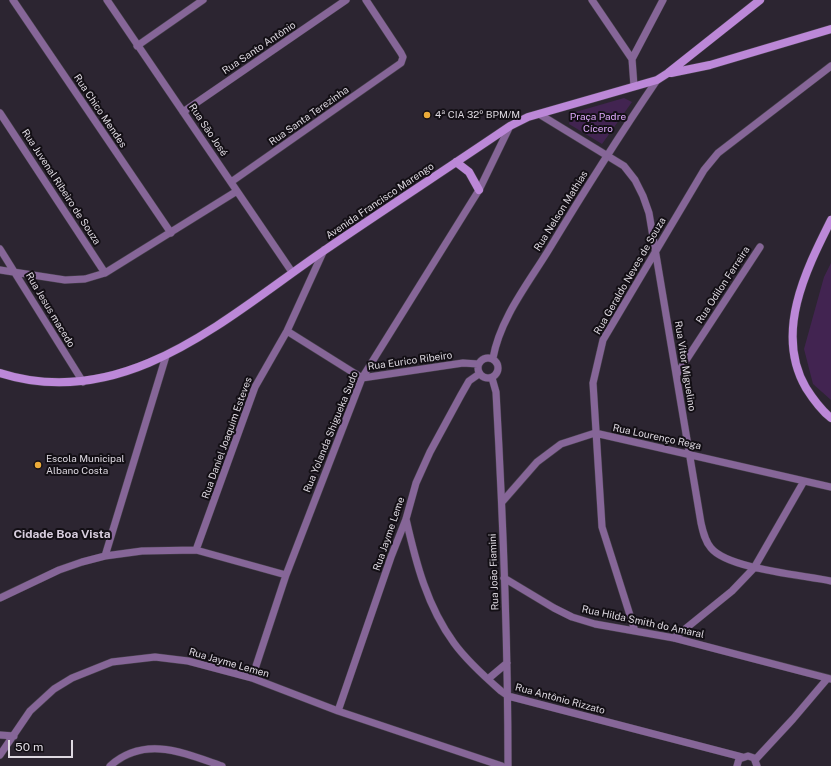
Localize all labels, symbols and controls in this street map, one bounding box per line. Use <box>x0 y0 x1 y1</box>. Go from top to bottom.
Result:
street label: Rua Santo Antônio <box>220 19 298 77</box>
street label: Rua Chico Mendes <box>71 72 129 150</box>
street label: Rua Santa Terezinha <box>267 84 351 148</box>
street label: Rua São José <box>186 101 230 159</box>
place label: 4ª CIA 32º BPM/M <box>435 109 520 121</box>
marker: 4ª CIA 32º BPM/M <box>422 110 432 120</box>
park label: Praça Padre Cícero <box>570 111 626 134</box>
street label: Rua Juvenal Ribeiro de Souza <box>19 127 103 247</box>
street label: Avenida Francisco Marengo <box>324 160 436 242</box>
street label: Rua Nelson Mathias <box>531 169 591 253</box>
street label: Rua Geraldo Neves de Souza <box>591 215 669 337</box>
street label: Rua Odilon Ferreira <box>694 244 752 326</box>
street label: Rua Jesus macedo <box>23 270 77 350</box>
street label: Rua Vitor Miguelino <box>672 320 698 412</box>
street label: Rua Eurico Ribeiro <box>367 349 453 373</box>
street label: Rua Yolanda Shigueka Sudo <box>301 370 361 494</box>
street label: Rua Daniel Joaquim Esteves <box>199 375 255 501</box>
street label: Rua Lourenço Rega <box>612 422 702 452</box>
place label: Escola Municipal Albano Costa <box>46 453 124 476</box>
marker: Escola Municipal Albano Costa <box>33 460 43 470</box>
street label: Rua Jayme Leme <box>371 495 407 573</box>
district label: Cidade Boa Vista <box>13 527 111 541</box>
street label: Rua João Fiamini <box>487 533 501 611</box>
street label: Rua Hilda Smith do Amaral <box>581 603 705 641</box>
street label: Rua Jayme Lemen <box>187 646 271 680</box>
street label: Rua Antônio Rizzato <box>514 681 606 717</box>
scale bar <box>10 732 75 758</box>
text: 50 m <box>15 740 43 754</box>

